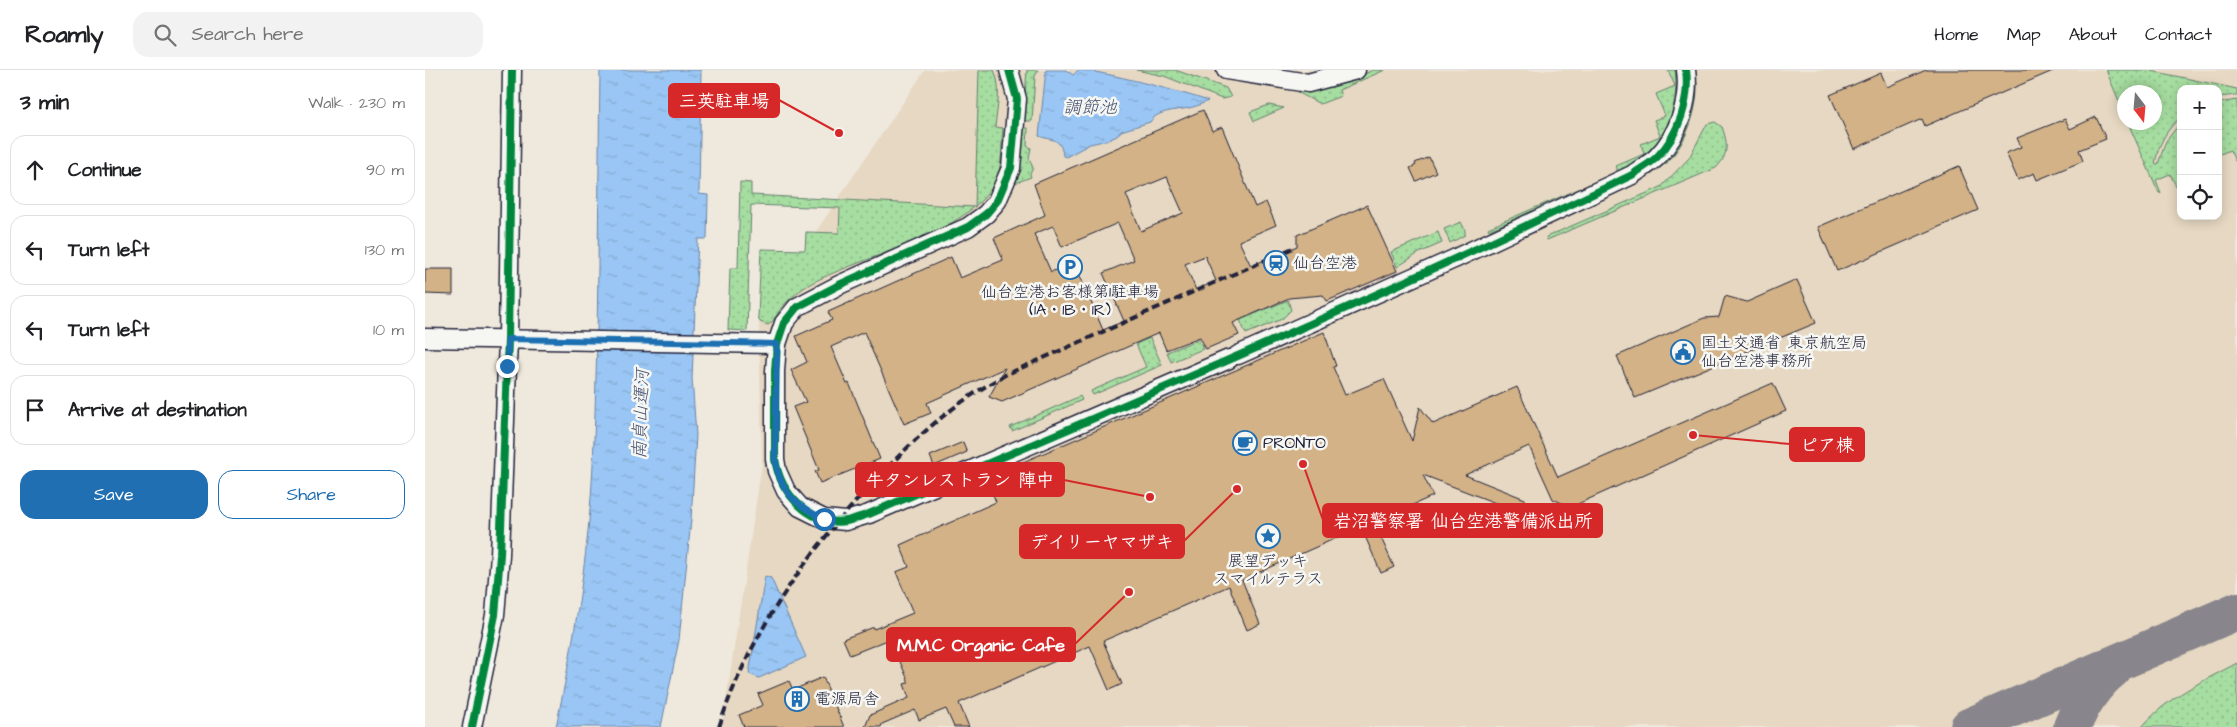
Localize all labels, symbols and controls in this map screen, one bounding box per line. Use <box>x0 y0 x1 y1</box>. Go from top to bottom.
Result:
search box <box>133 12 483 57</box>
text: Roamly <box>25 18 103 52</box>
icon: search <box>151 21 179 49</box>
text: Search here <box>191 21 304 48</box>
text: Home <box>1934 22 1979 47</box>
text: Map <box>2007 22 2041 47</box>
text: About <box>2069 22 2117 47</box>
text: Contact <box>2145 22 2212 47</box>
callout: 三英駐車場 <box>669 84 779 117</box>
north arrow <box>2117 85 2162 130</box>
map controls <box>2177 85 2222 220</box>
button: + <box>2177 85 2222 130</box>
text: 3 min <box>20 88 69 117</box>
text: 三英駐車場 <box>679 89 769 114</box>
text: Walk · 230 m <box>308 92 405 114</box>
water label: 調節池 <box>1063 95 1118 120</box>
button: − <box>2177 130 2222 175</box>
icon: ahead <box>21 156 49 184</box>
text: Continue <box>68 157 142 184</box>
text: 90 m <box>366 159 404 181</box>
button: locate <box>2177 175 2222 220</box>
icon: left <box>21 236 49 264</box>
text: Turn left <box>68 237 149 264</box>
text: 130 m <box>365 239 404 261</box>
station icon: 仙台空港 <box>1263 250 1289 276</box>
place label: 仙台空港 <box>1293 252 1357 274</box>
parking icon: 仙台空港お客様第1駐車場 (1A・1B・1R) <box>1057 254 1083 280</box>
place label: 仙台空港お客様第1駐車場 (1A・1B・1R) <box>981 281 1159 321</box>
icon: left <box>21 316 49 344</box>
text: Turn left <box>68 317 149 344</box>
text: 10 m <box>373 319 404 341</box>
place label: 国土交通省 東京航空局 仙台空港事務所 <box>1701 332 1867 372</box>
public building icon: 国土交通省 東京航空局 仙台空港事務所 <box>1670 339 1696 365</box>
route end <box>496 355 519 378</box>
water label: 南貞山運河 <box>627 366 655 459</box>
icon: arrive <box>21 396 49 424</box>
text: Arrive at destination <box>68 397 247 424</box>
callout: ピア棟 <box>1790 428 1864 461</box>
cafe icon: PRONTO <box>1232 430 1258 456</box>
place label: PRONTO <box>1263 432 1326 454</box>
text: ピア棟 <box>1800 433 1854 458</box>
callout: 牛タンレストラン 陣中 <box>856 463 1064 496</box>
text: 牛タンレストラン 陣中 <box>866 468 1054 493</box>
button: Save <box>20 470 208 519</box>
button: Share <box>218 470 405 519</box>
callout: 岩沼警察署 仙台空港警備派出所 <box>1323 504 1602 537</box>
route start <box>813 508 836 531</box>
text: 岩沼警察署 仙台空港警備派出所 <box>1333 509 1593 534</box>
place icon: 展望デッキ スマイルテラス <box>1255 523 1281 549</box>
callout: デイリーヤマザキ <box>1020 525 1184 558</box>
text: デイリーヤマザキ <box>1030 530 1174 555</box>
place label: 展望デッキ スマイルテラス <box>1213 550 1323 590</box>
callout: M.M.C Organic Cafe <box>887 628 1075 661</box>
text: M.M.C Organic Cafe <box>897 633 1065 659</box>
building icon: 電源局舎 <box>784 686 810 712</box>
place label: 電源局舎 <box>815 688 879 710</box>

